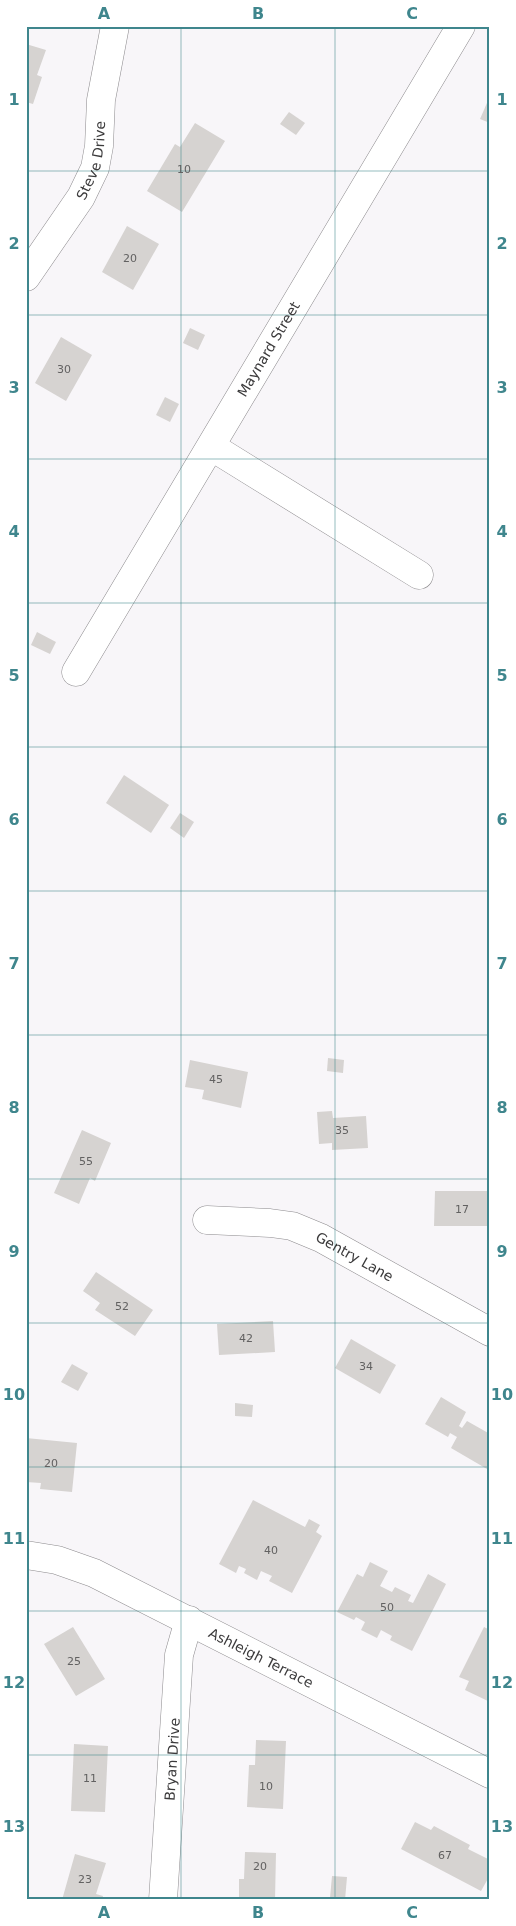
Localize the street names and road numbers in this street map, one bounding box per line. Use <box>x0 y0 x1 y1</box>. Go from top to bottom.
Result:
street label: Steve Drive <box>73 120 108 202</box>
street label: Maynard Street <box>234 298 303 399</box>
street label: Gentry Lane <box>313 1229 396 1285</box>
street label: Ashleigh Terrace <box>206 1625 316 1691</box>
street label: Bryan Drive <box>162 1717 183 1801</box>

